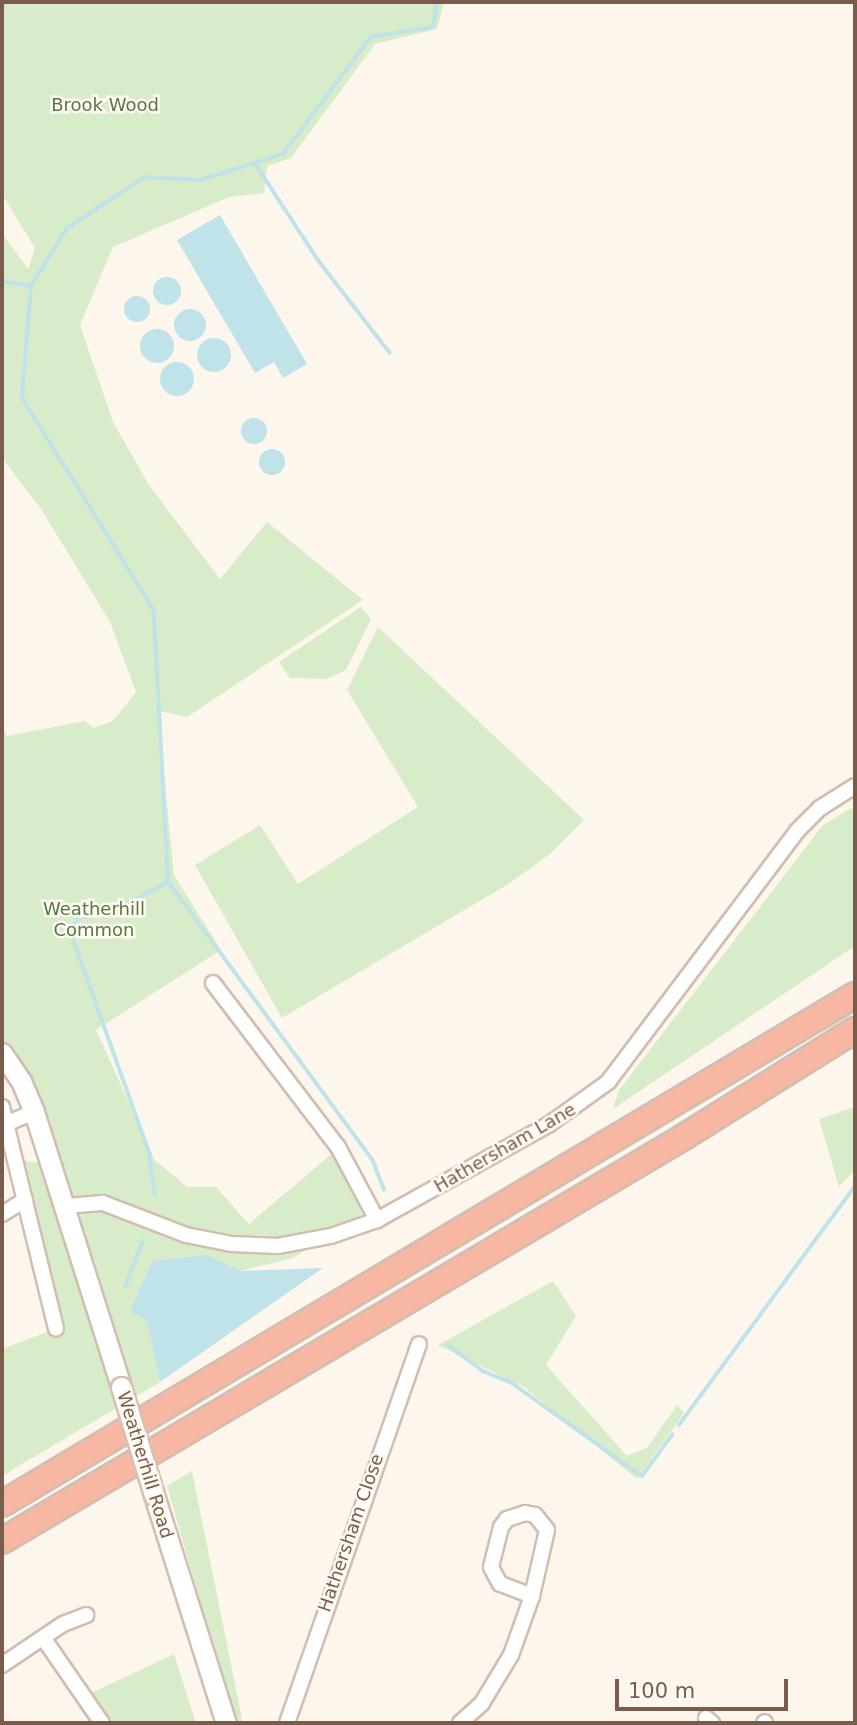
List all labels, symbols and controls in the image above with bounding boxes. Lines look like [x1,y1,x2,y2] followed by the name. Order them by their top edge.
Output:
[51,94,159,116] park label: Brook Wood
[43,899,145,942] park label: Weatherhill Common
[430,1099,580,1197] street label: Hathersham Lane
[112,1389,178,1541] street label: Weatherhill Road
[314,1451,388,1615] street label: Hathersham Close
[619,1666,792,1710] scale bar
[628,1679,695,1703] text: 100 m

